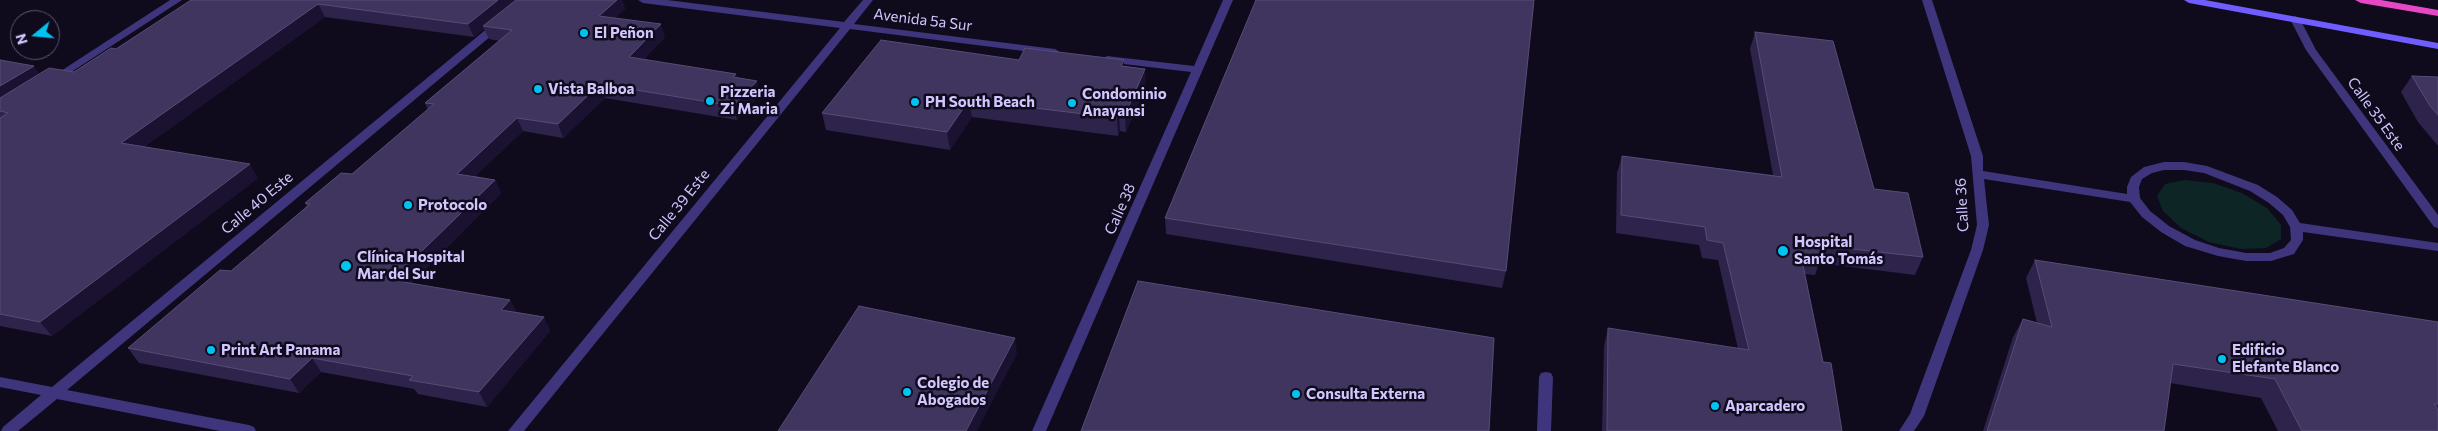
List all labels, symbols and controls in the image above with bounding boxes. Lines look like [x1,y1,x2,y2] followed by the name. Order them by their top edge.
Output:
[873,5,973,35] street label: Avenida 5a Sur
[10,10,60,60] north arrow
[594,24,654,42] place label: El Peñon
[578,27,590,39] marker: El Peñon
[11,32,31,47] text: N
[2343,74,2409,154] street label: Calle 35 Este
[548,80,635,98] place label: Vista Balboa
[532,83,544,95] marker: Vista Balboa
[720,83,778,118] place label: Pizzeria Zi Maria
[1082,85,1167,120] place label: Condominio Anayansi
[925,93,1035,111] place label: PH South Beach
[704,95,716,107] marker: Pizzeria Zi Maria
[909,96,921,108] marker: PH South Beach
[1066,97,1078,109] marker: Condominio Anayansi
[645,166,713,244] street label: Calle 39 Este
[218,168,296,238] street label: Calle 40 Este
[1952,177,1972,233] street label: Calle 36
[1101,181,1139,237] street label: Calle 38
[418,196,487,214] place label: Protocolo
[402,199,414,211] marker: Protocolo
[1794,233,1883,268] place label: Hospital Santo Tomás
[1776,244,1790,258] marker: Hospital Santo Tomás
[357,248,465,283] place label: Clínica Hospital Mar del Sur
[339,259,353,273] marker: Clínica Hospital Mar del Sur
[221,341,340,359] place label: Print Art Panama
[2232,341,2339,376] place label: Edificio Elefante Blanco
[205,344,217,356] marker: Print Art Panama
[2216,353,2228,365] marker: Edificio Elefante Blanco
[917,374,989,409] place label: Colegio de Abogados
[1306,385,1425,403] place label: Consulta Externa
[901,386,913,398] marker: Colegio de Abogados
[1290,388,1302,400] marker: Consulta Externa
[1725,397,1805,415] place label: Aparcadero
[1709,400,1721,412] marker: Aparcadero

